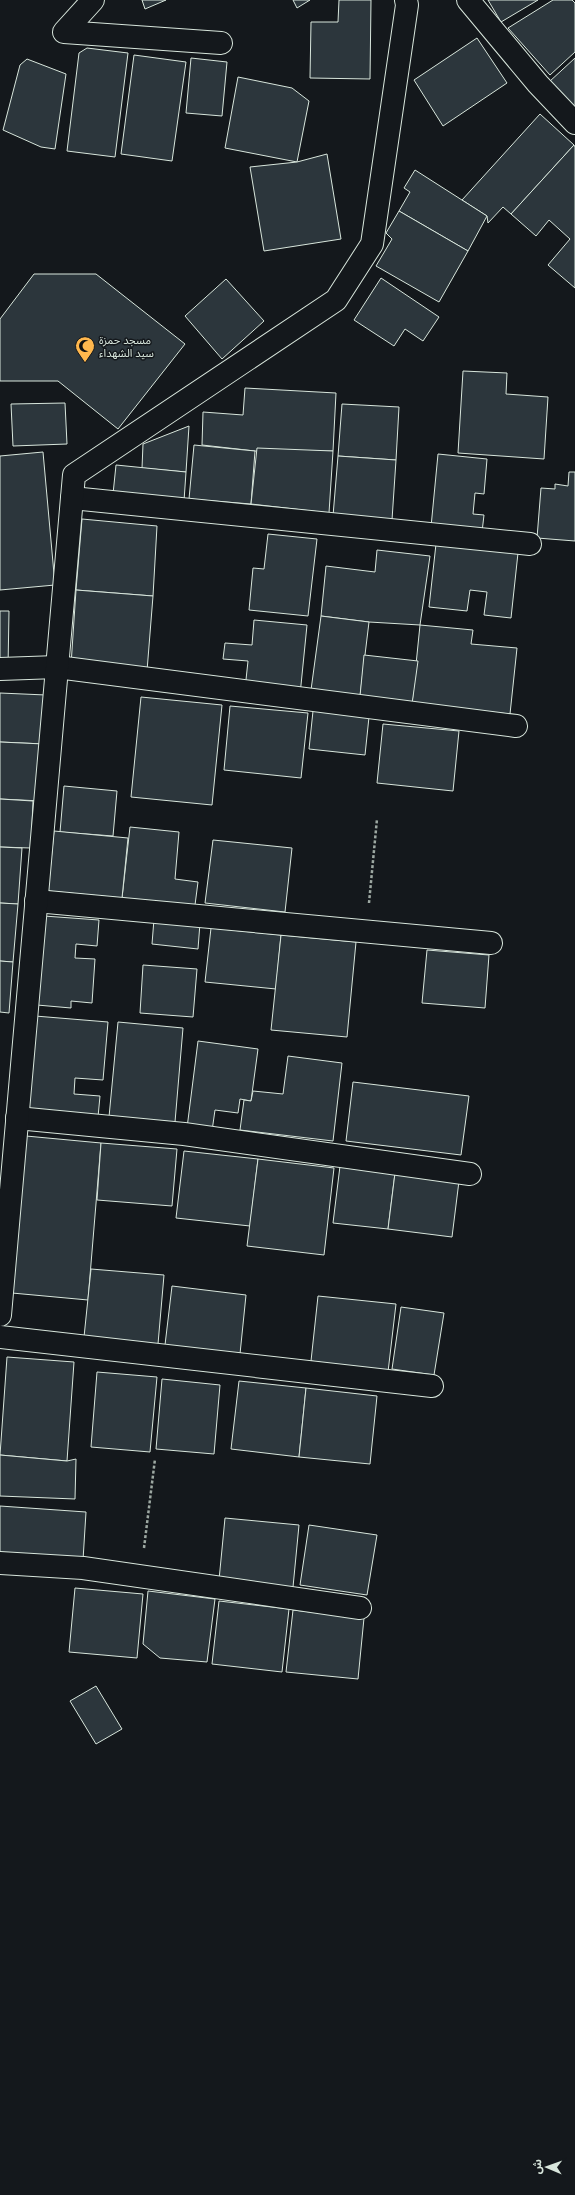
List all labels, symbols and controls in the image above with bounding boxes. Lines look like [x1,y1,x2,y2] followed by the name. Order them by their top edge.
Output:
[99,333,154,360] place label: مسجد حمزة سيد الشهداء
[74,335,96,363] mosque icon: مسجد حمزة سيد الشهداء
[527,2147,567,2187] north arrow
[530,2159,544,2174] text: ش

